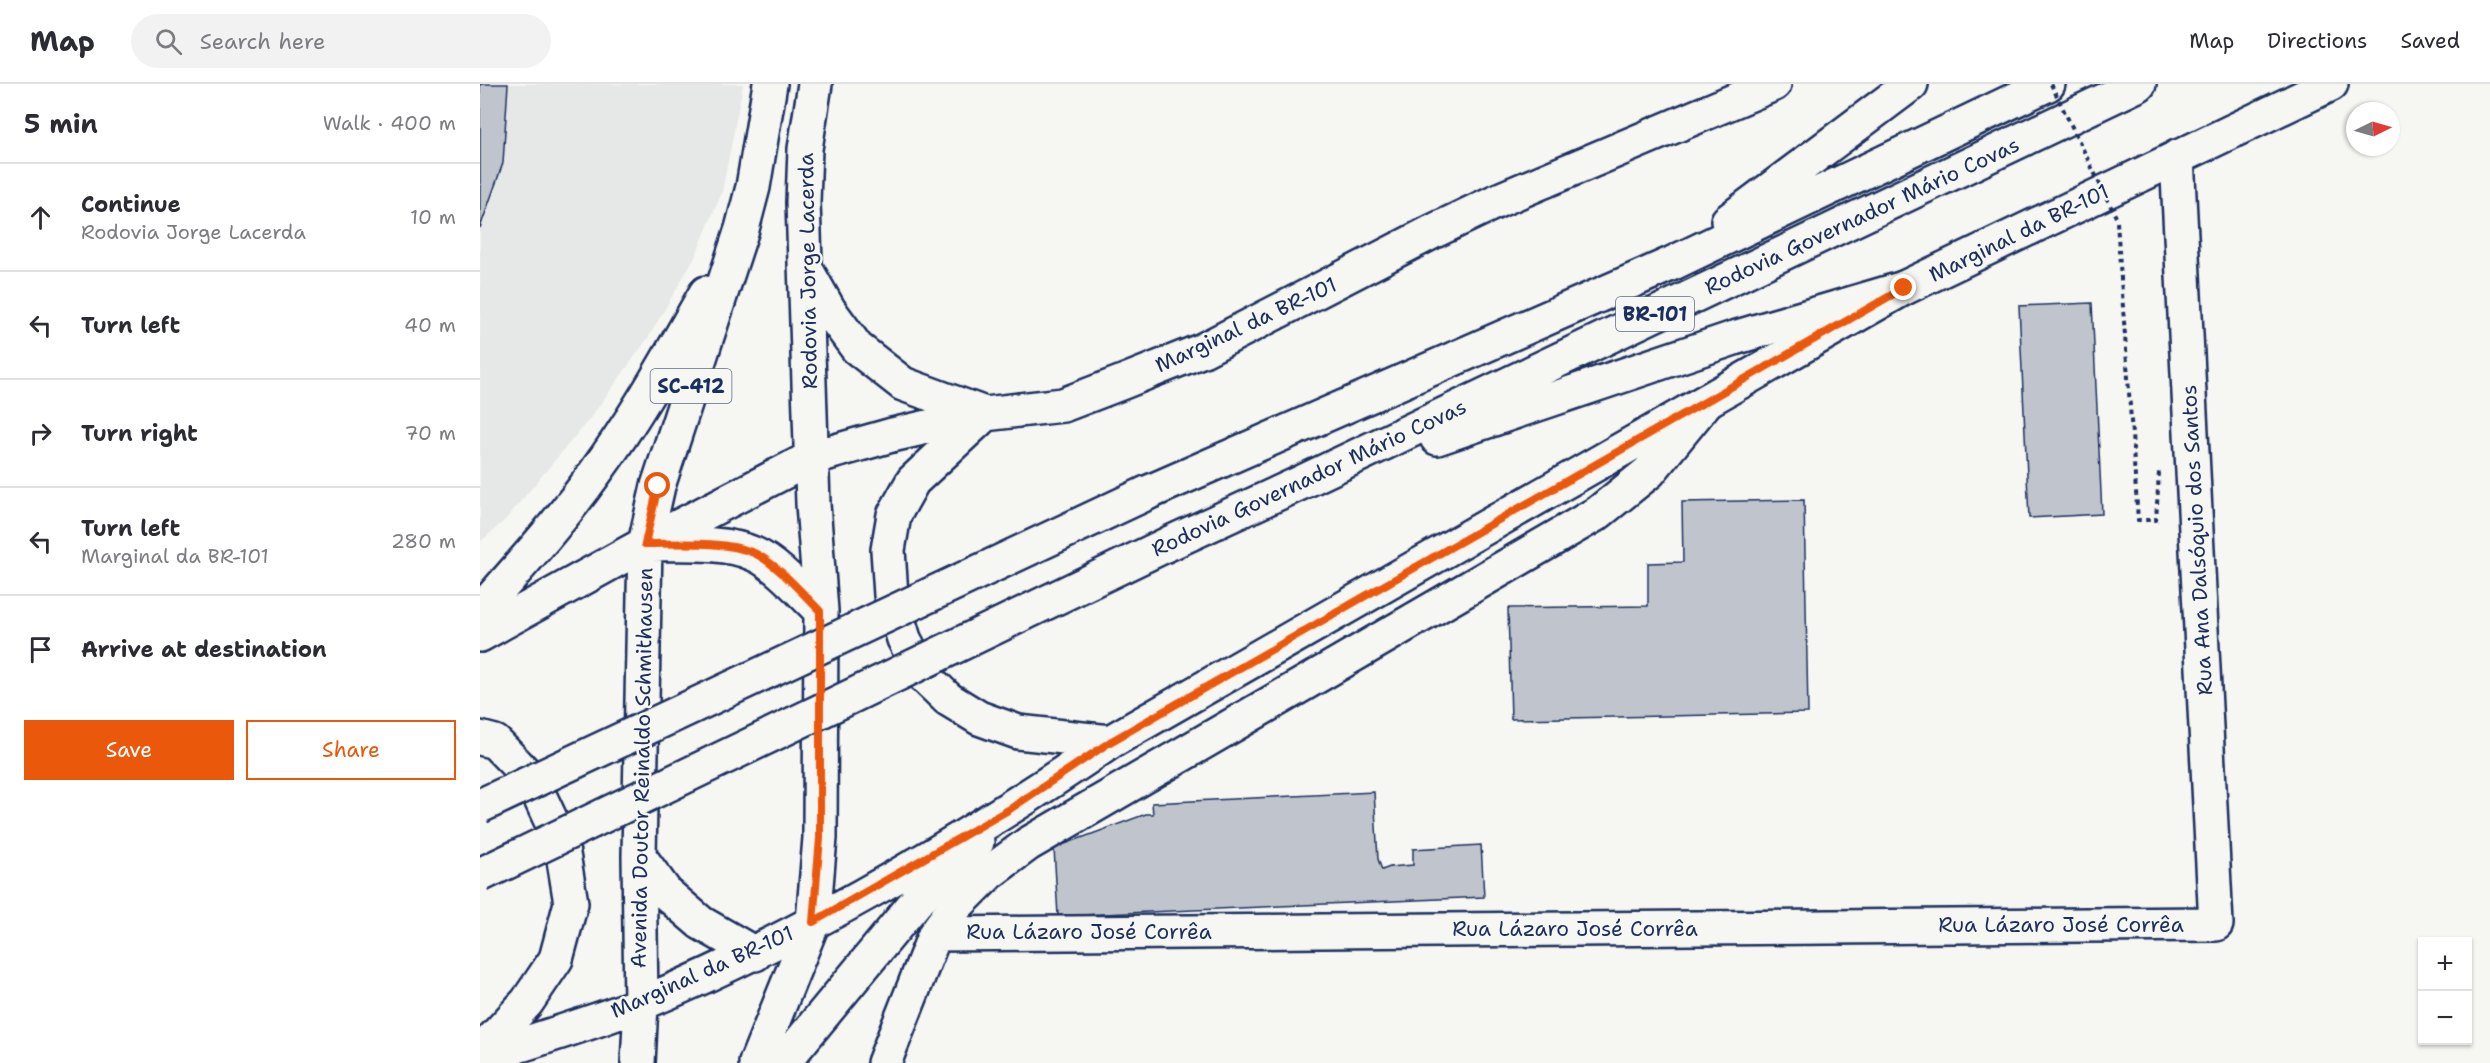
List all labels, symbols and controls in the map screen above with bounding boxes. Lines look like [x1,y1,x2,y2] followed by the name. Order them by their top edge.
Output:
[131,14,551,68] search box
[30,22,95,60] text: Map
[152,25,185,58] icon: search
[200,27,325,56] text: Search here
[2189,27,2234,55] text: Map
[2267,27,2367,55] text: Directions
[2400,27,2460,55] text: Saved
[2346,102,2400,156] north arrow
[24,106,98,141] text: 5 min
[323,110,456,136] text: Walk · 400 m
[1700,131,2024,301] street label: Rodovia Governador Mário Covas
[792,153,824,389] street label: Rodovia Jorge Lacerda
[1924,177,2114,289] street label: Marginal da BR-101
[81,190,181,219] text: Continue
[24,201,57,234] icon: ahead
[410,204,456,230] text: 10 m
[81,219,306,245] text: Rodovia Jorge Lacerda
[1151,271,1341,379] street label: Marginal da BR-101
[1890,274,1916,300] route end
[1616,297,1694,331] road number: BR-101
[24,309,57,342] icon: left
[81,311,180,340] text: Turn left
[404,312,456,338] text: 40 m
[650,369,732,403] road number: SC-412
[2175,384,2219,696] street label: Rua Ana Dalsóquio dos Santos
[1147,393,1471,563] street label: Rodovia Governador Mário Covas
[24,417,57,450] icon: right
[81,419,198,448] text: Turn right
[404,420,456,446] text: 70 m
[644,472,670,498] route start
[81,514,180,543] text: Turn left
[24,525,57,558] icon: left
[391,528,456,554] text: 280 m
[81,543,269,569] text: Marginal da BR-101
[625,567,659,969] street label: Avenida Doutor Reinaldo Schmithausen
[24,633,57,666] icon: arrive
[81,635,327,664] text: Arrive at destination
[24,720,234,780] button: Save
[246,720,456,780] button: Share
[1938,911,2184,939] street label: Rua Lázaro José Corrêa
[1452,915,1698,943] street label: Rua Lázaro José Corrêa
[966,918,1212,946] street label: Rua Lázaro José Corrêa
[606,919,798,1025] street label: Marginal da BR-101
[2418,937,2472,1045] map controls
[2418,937,2472,991] button: +
[2418,991,2472,1045] button: −

